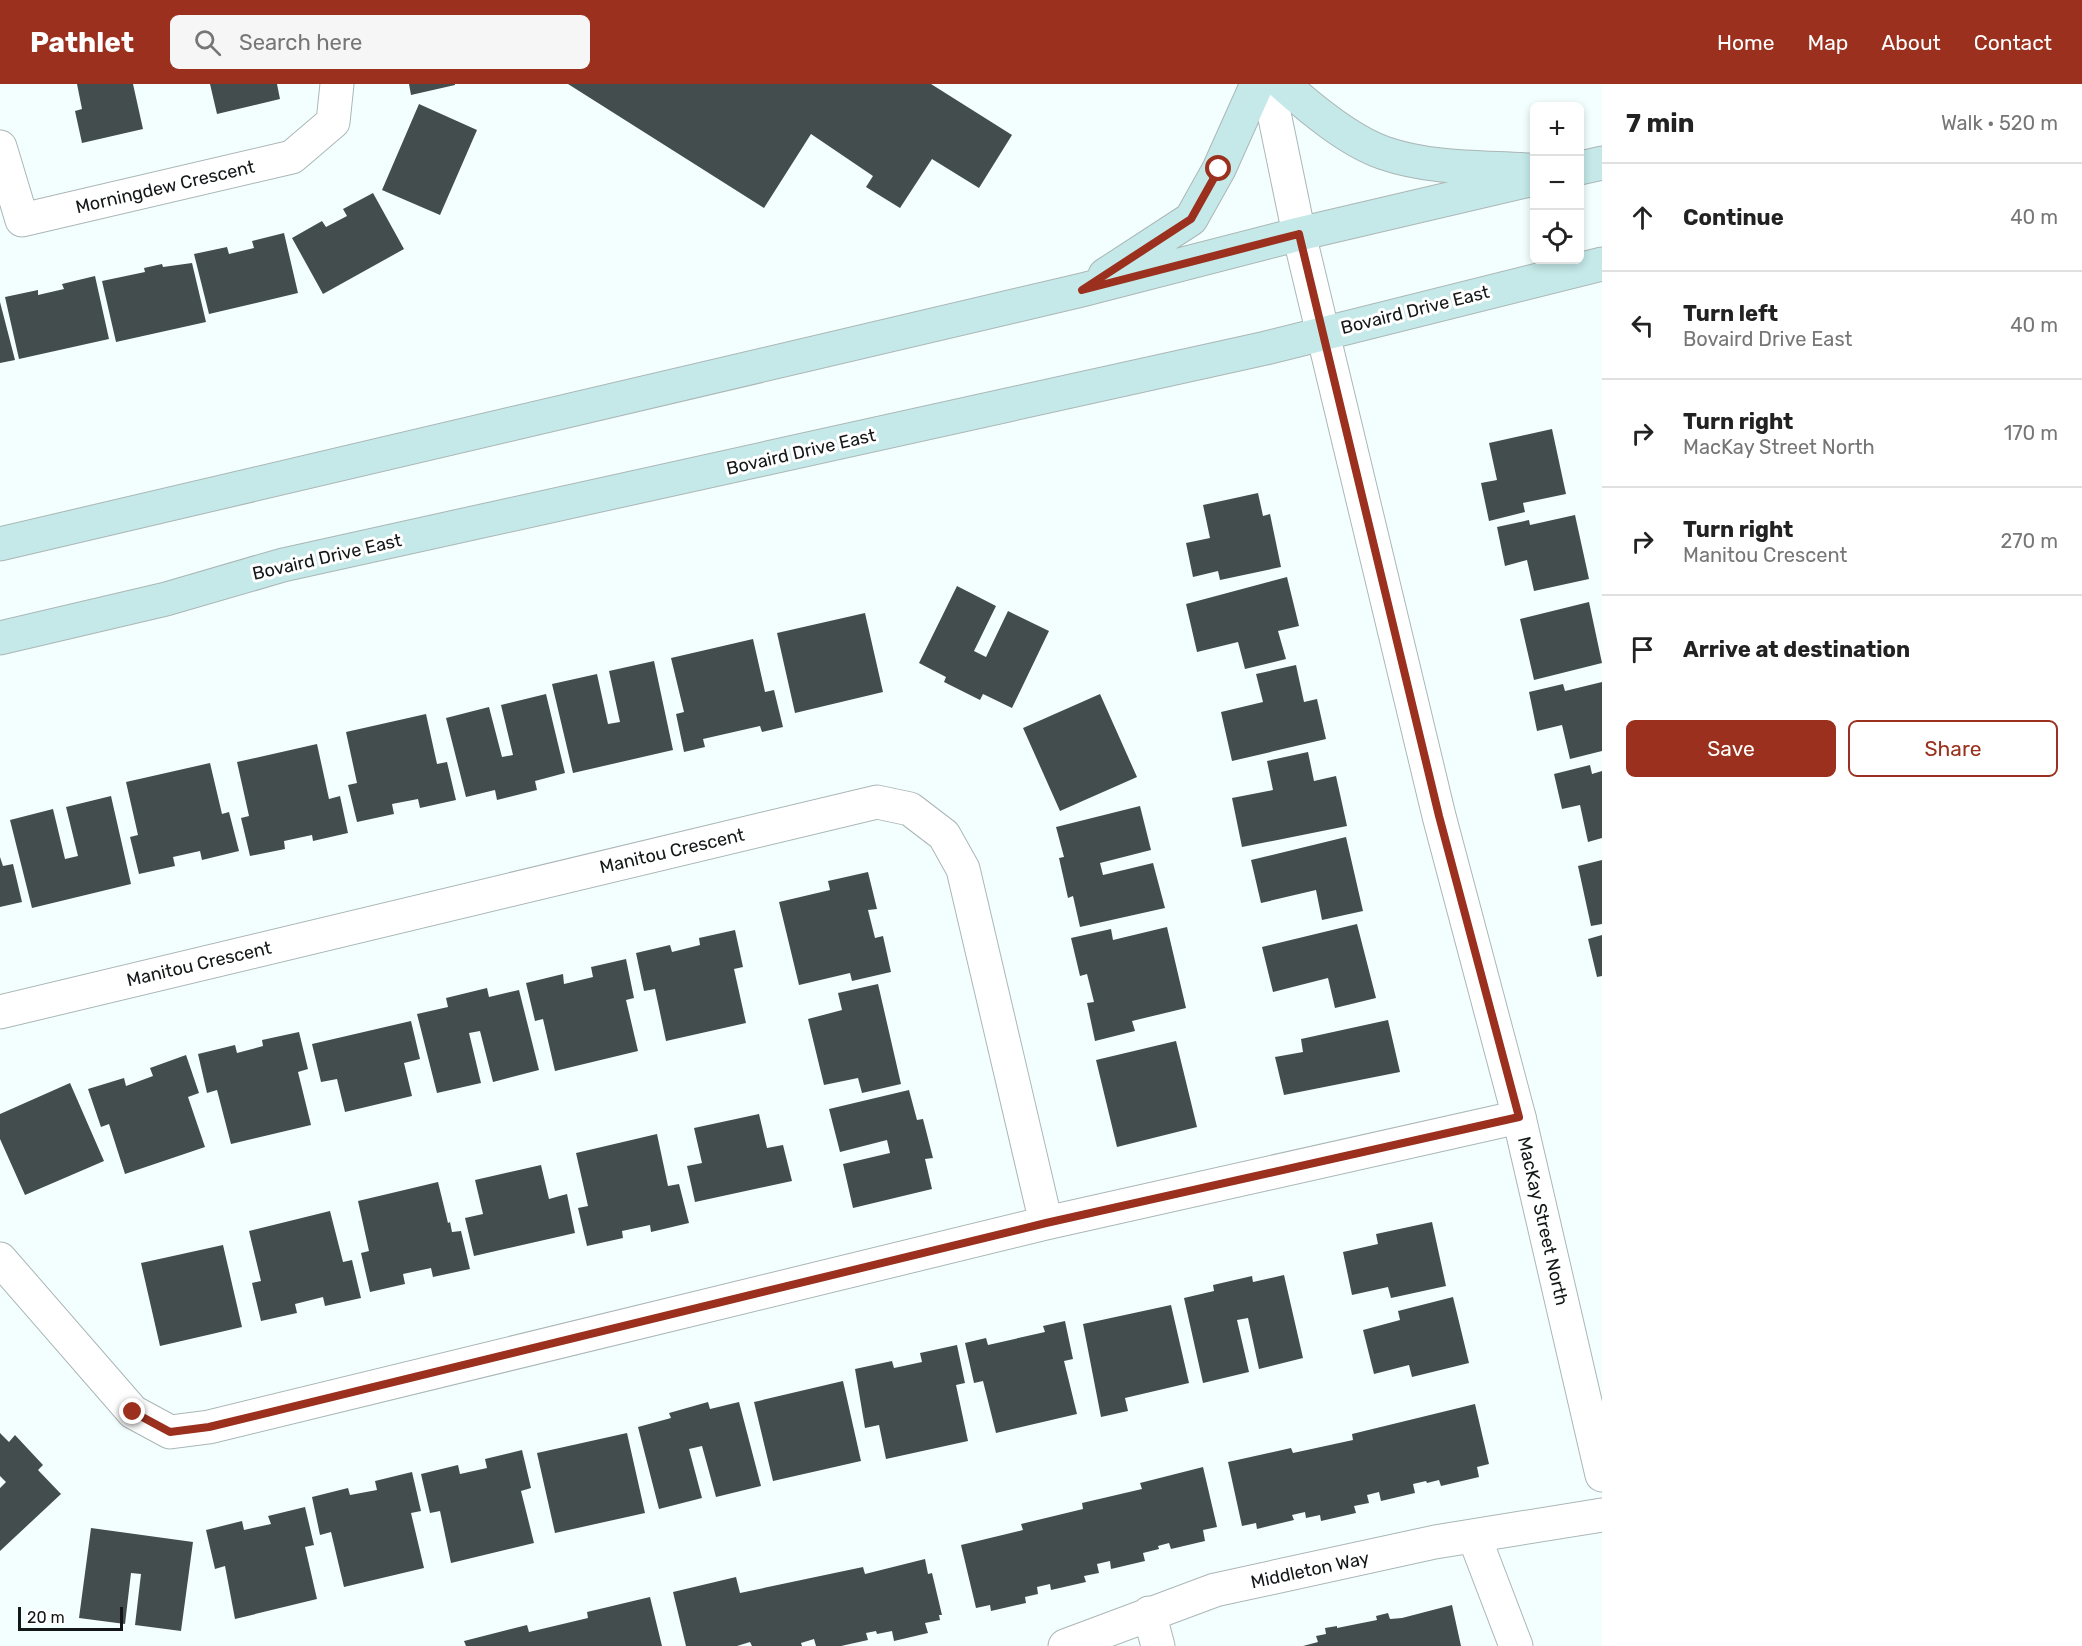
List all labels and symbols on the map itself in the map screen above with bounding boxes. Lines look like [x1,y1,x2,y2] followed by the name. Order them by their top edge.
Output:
[1205,155,1231,181] route start
[73,156,257,218] street label: Morningdew Crescent
[1338,281,1492,339] street label: Bovaird Drive East
[724,424,878,480] street label: Bovaird Drive East
[250,529,404,585] street label: Bovaird Drive East
[597,824,747,878] street label: Manitou Crescent
[124,937,274,991] street label: Manitou Crescent
[1513,1134,1573,1308] street label: MacKay Street North
[119,1398,145,1424] route end
[1249,1547,1371,1593] street label: Middleton Way
[18,1604,123,1632] scale bar

